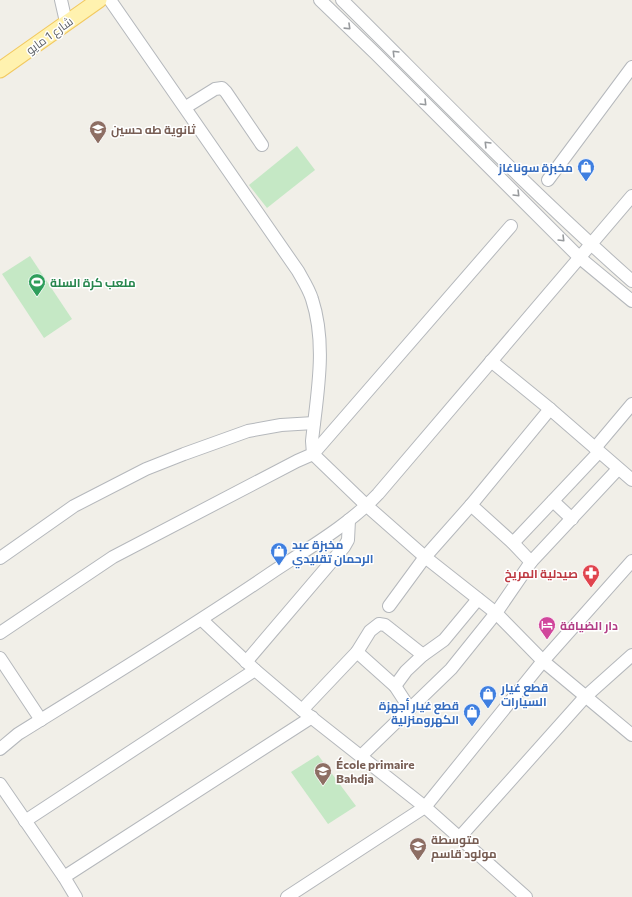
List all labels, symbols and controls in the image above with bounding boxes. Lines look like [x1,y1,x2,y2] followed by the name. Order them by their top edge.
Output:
[23,13,76,58] street label: شارع 1 مايو
[343,22,351,30] one-way arrow
[392,50,400,57] one-way arrow
[420,98,427,106] one-way arrow
[88,119,108,144] school or university icon: ثانوية طه حسين
[111,122,196,138] place label: ثانوية طه حسين
[484,141,492,149] one-way arrow
[576,157,596,182] shop icon: مخبزة سوناغاز
[497,160,573,176] place label: مخبزة سوناغاز
[512,189,520,197] one-way arrow
[557,234,564,242] one-way arrow
[27,272,47,297] sports icon: ملعب كرة السلة
[50,275,136,291] place label: ملعب كرة السلة
[292,537,374,569] place label: مخبزة عبد الرحمان تقليدي
[269,541,289,566] shop icon: مخبزة عبد الرحمان تقليدي
[581,563,601,588] pharmacy icon: صيدلية المريخ
[504,566,578,583] place label: صيدلية المريخ
[537,615,557,640] hotel icon: دار الضيافة
[560,618,618,634] place label: دار الضيافة
[500,680,548,710] place label: قطع غيار السيارات
[478,684,498,709] shop icon: قطع غيار السيارات
[379,698,459,728] place label: قطع غيار أجهزة الكهرومنزلية
[462,702,482,727] shop icon: قطع غيار أجهزة الكهرومنزلية
[336,757,415,785] place label: École primaire Bahdja
[313,761,333,786] school or university icon: École primaire Bahdja
[431,832,497,862] place label: متوسطة مولود قاسم
[408,836,428,861] school or university icon: متوسطة مولود قاسم

